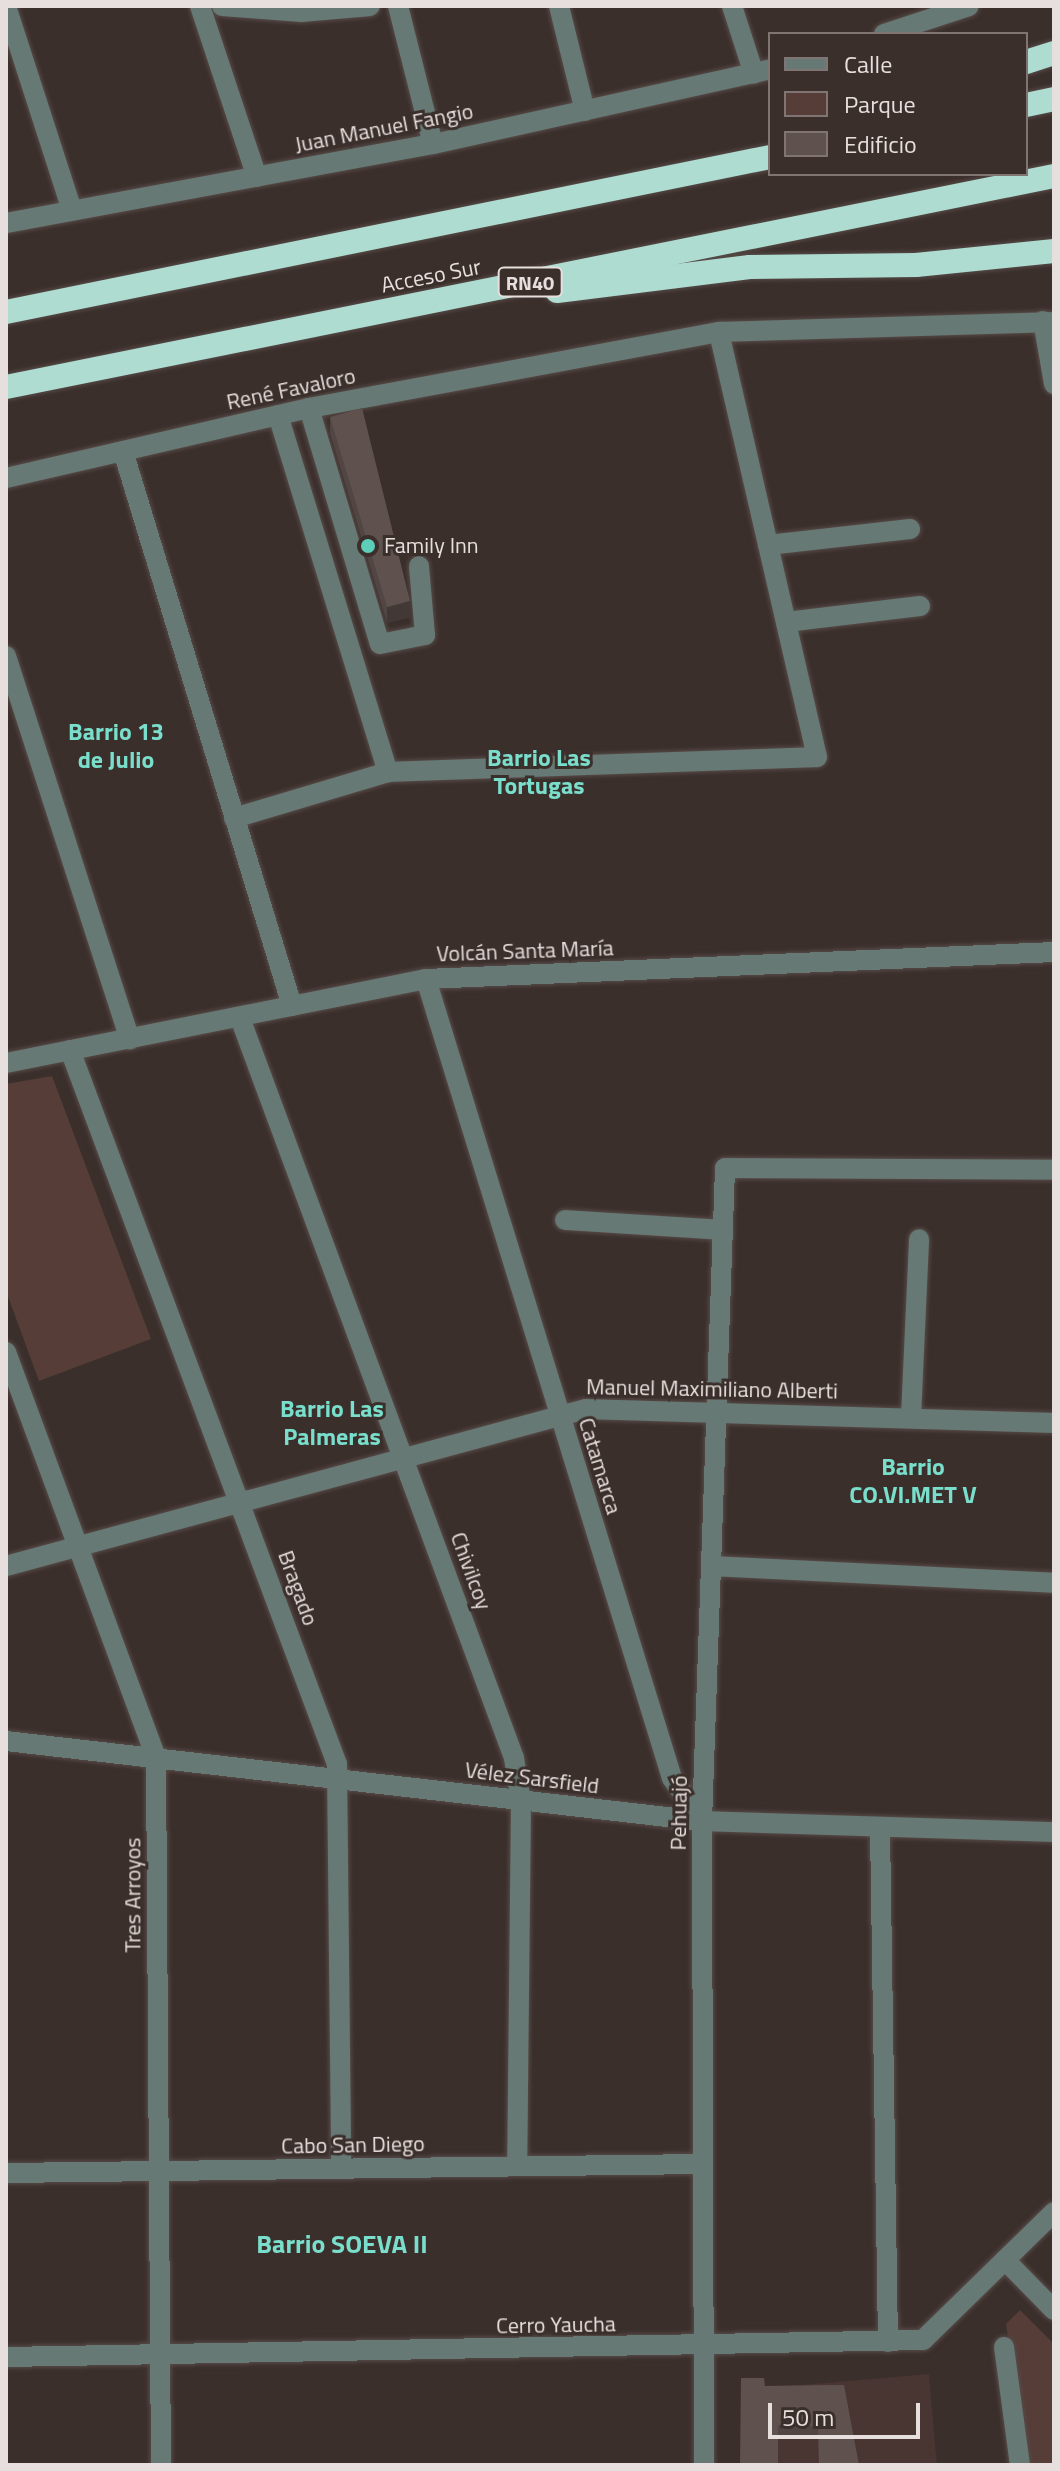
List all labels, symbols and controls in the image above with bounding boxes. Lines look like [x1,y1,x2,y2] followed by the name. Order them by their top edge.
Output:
[768,32,1028,176] legend
[844,46,892,82] text: Calle
[844,86,916,122] text: Parque
[293,98,475,158] street label: Juan Manuel Fangio
[844,126,917,162] text: Edificio
[379,253,483,299] street label: Acceso Sur
[496,266,564,298] road number: RN40
[224,362,358,416] street label: René Favaloro
[384,533,479,559] place label: Family Inn
[359,537,377,555] marker: Family Inn
[68,718,164,774] district label: Barrio 13 de Julio
[487,744,591,800] district label: Barrio Las Tortugas
[436,935,614,967] street label: Volcán Santa María
[586,1374,838,1404] street label: Manuel Maximiliano Alberti
[280,1395,384,1451] district label: Barrio Las Palmeras
[573,1415,627,1517] street label: Catamarca
[849,1453,977,1509] district label: Barrio CO.VI.MET V
[445,1529,497,1613] street label: Chivilcoy
[272,1547,324,1629] street label: Bragado
[463,1757,601,1799] street label: Vélez Sarsfield
[665,1775,693,1851] street label: Pehuajó
[120,1837,146,1953] street label: Tres Arroyos
[281,2131,425,2159] street label: Cabo San Diego
[256,2228,428,2260] district label: Barrio SOEVA II
[496,2311,616,2339] street label: Cerro Yaucha
[772,2387,924,2437] scale bar
[782,2399,834,2435] text: 50 m

